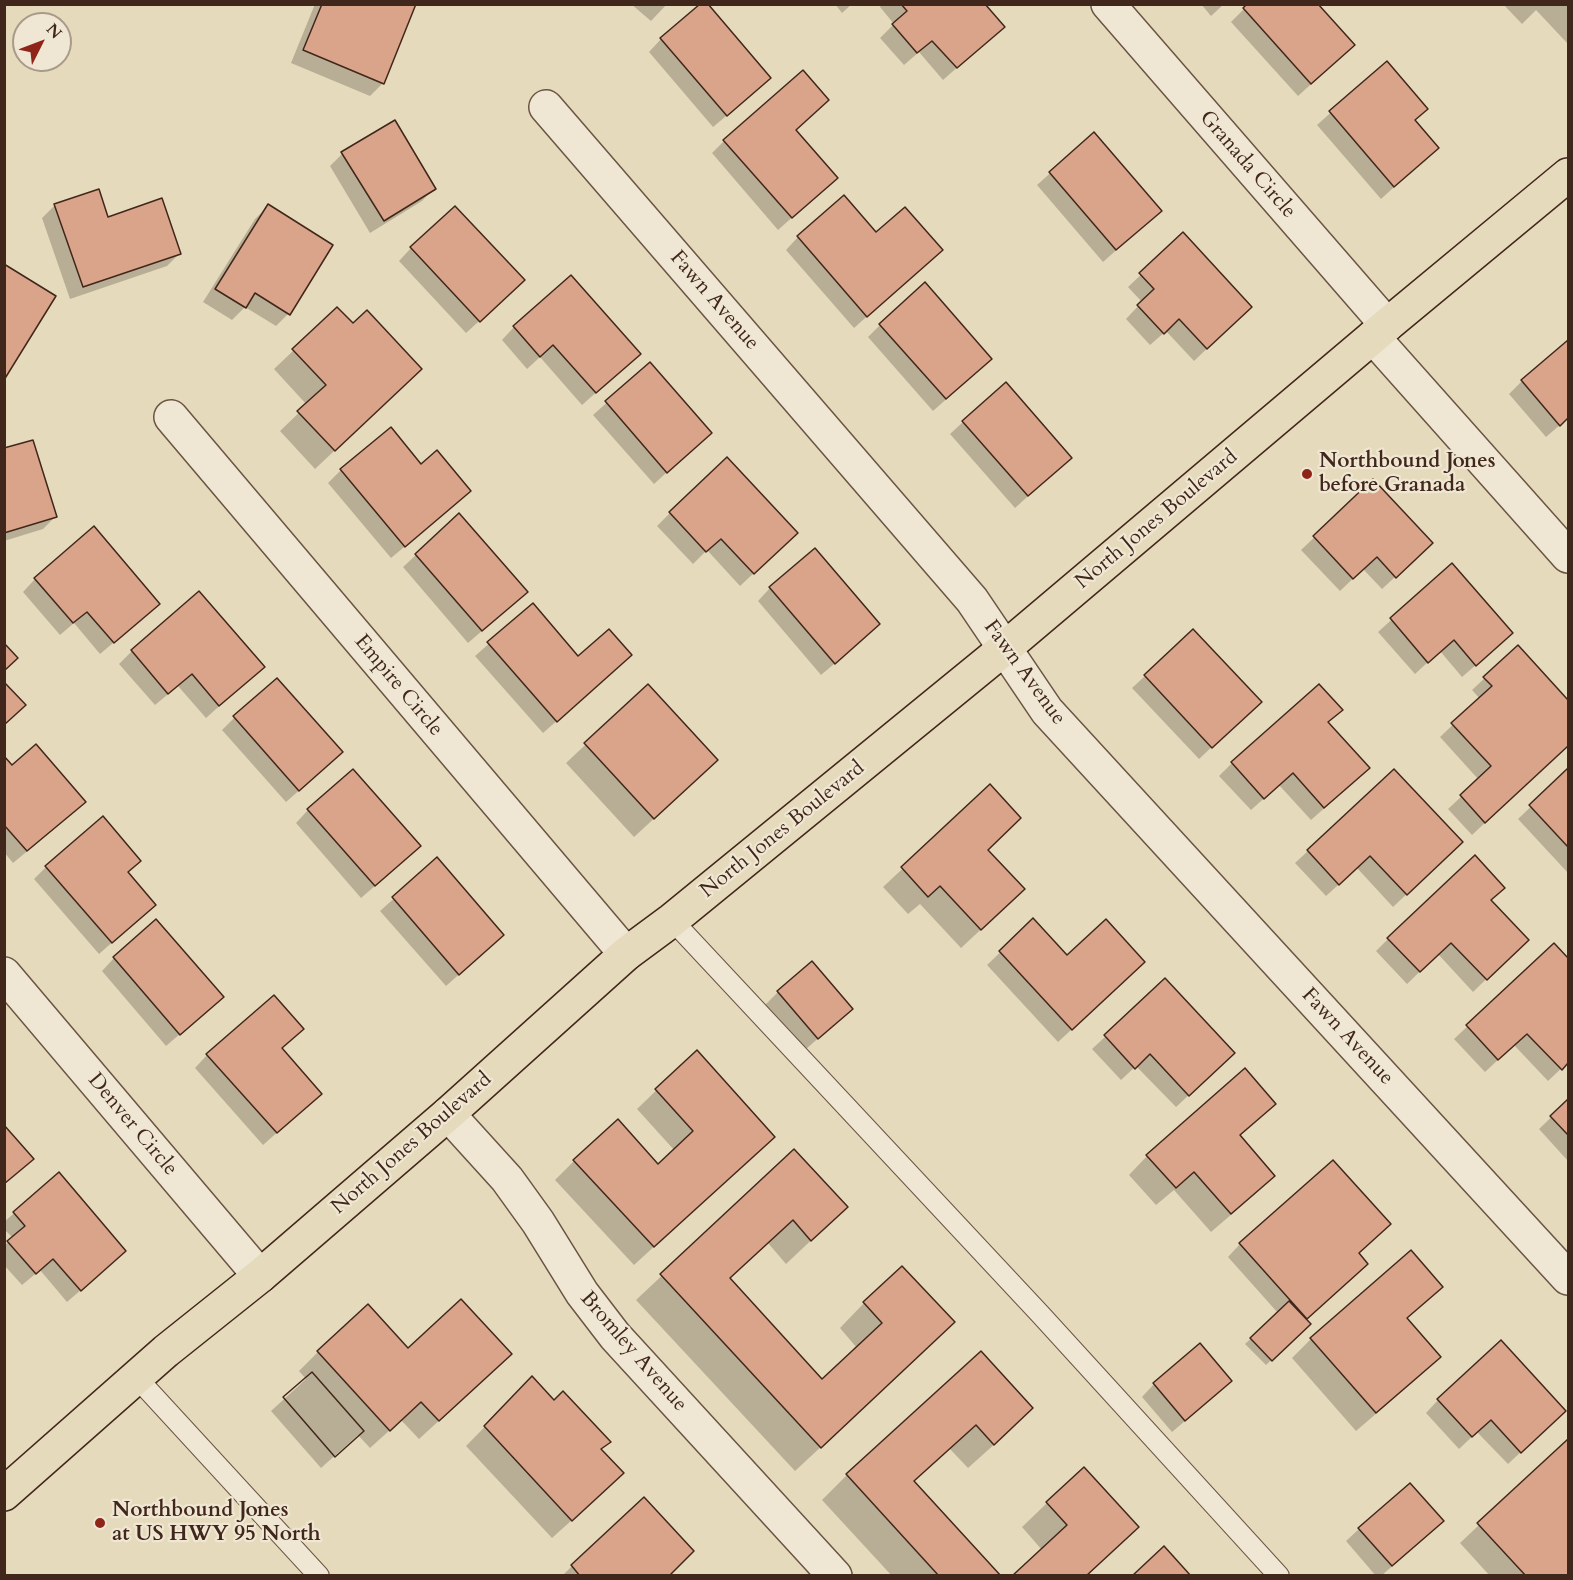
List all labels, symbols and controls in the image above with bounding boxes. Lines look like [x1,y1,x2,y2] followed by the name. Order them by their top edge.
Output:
[12,12,72,72] north arrow
[41,19,67,44] text: N
[1193,106,1301,224] street label: Granada Circle
[664,246,764,356] street label: Fawn Avenue
[1071,445,1243,595] street label: North Jones Boulevard
[1319,449,1495,499] place label: Northbound Jones before Granada
[1300,467,1314,481] marker: Northbound Jones before Granada
[977,616,1071,730] street label: Fawn Avenue
[348,630,448,742] street label: Empire Circle
[696,756,870,904] street label: North Jones Boulevard
[1296,983,1398,1091] street label: Fawn Avenue
[327,1068,497,1220] street label: North Jones Boulevard
[82,1069,182,1181] street label: Denver Circle
[574,1287,692,1417] street label: Bromley Avenue
[112,1498,321,1548] place label: Northbound Jones at US HWY 95 North
[93,1516,107,1530] marker: Northbound Jones at US HWY 95 North

